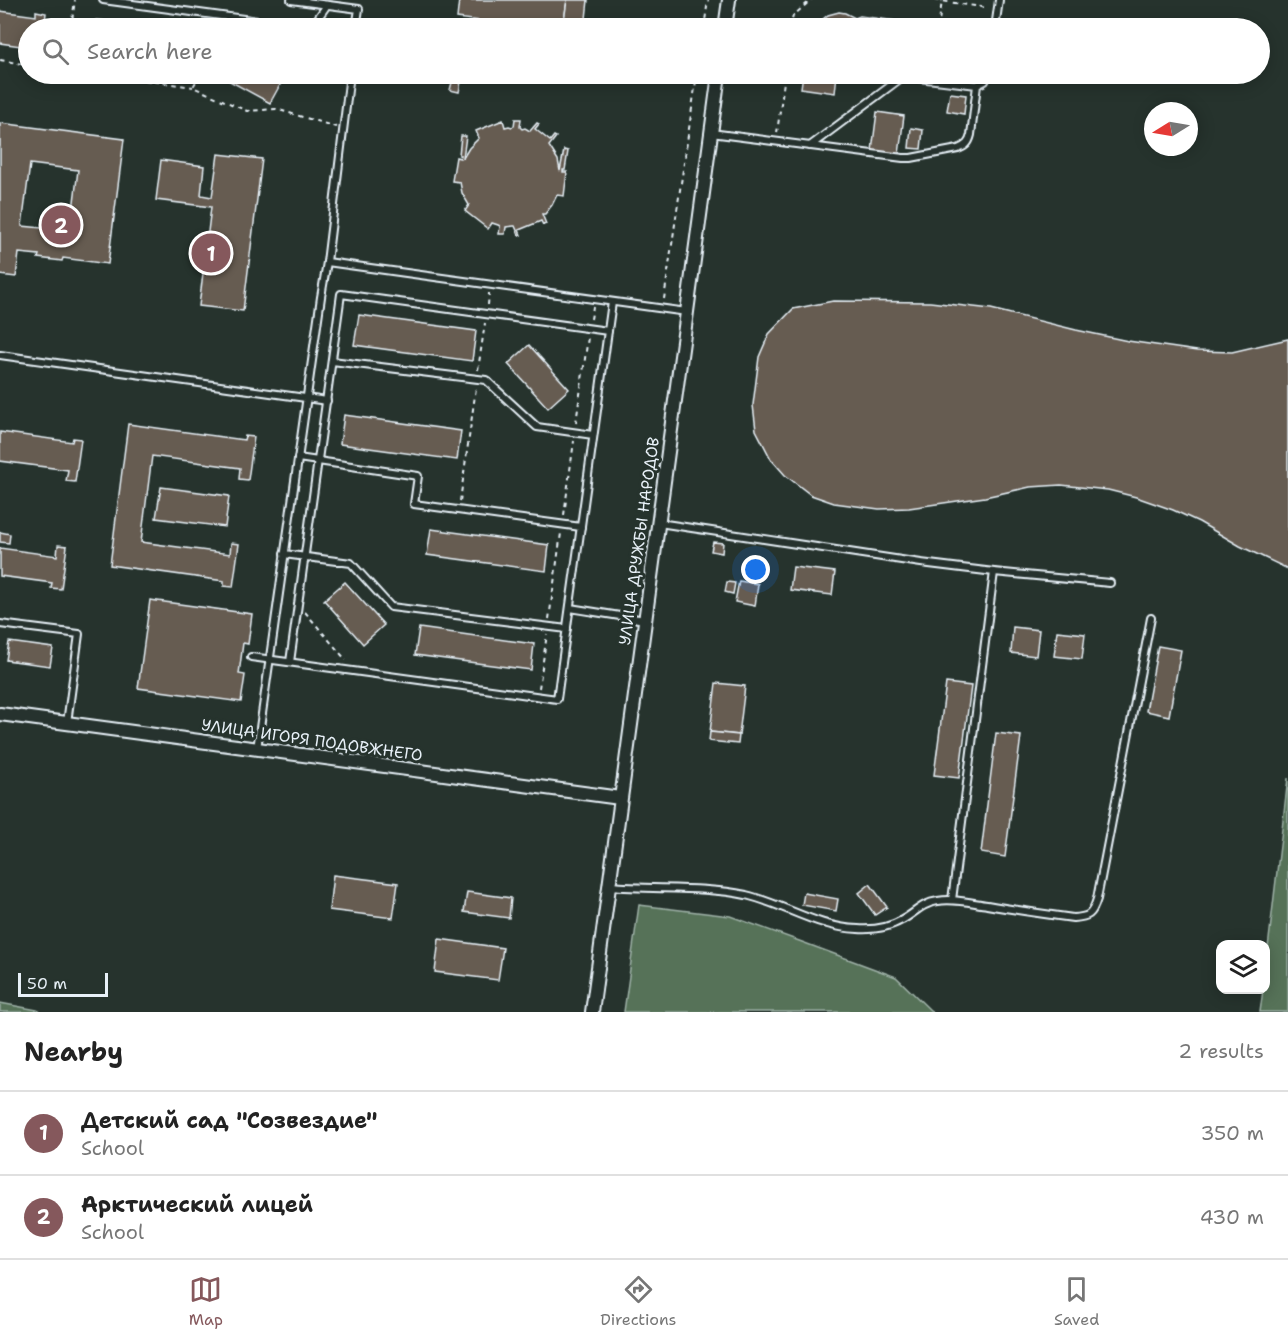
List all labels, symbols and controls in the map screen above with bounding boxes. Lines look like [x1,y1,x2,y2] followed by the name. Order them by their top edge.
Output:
[18,18,1270,84] search box
[39,35,72,68] icon: search
[87,37,213,66] text: Search here
[1144,102,1198,156] north arrow
[42,202,80,248] pin: 2
[192,230,230,276] pin: 1
[614,436,664,646] street label: УЛИЦА ДРУЖБЫ НАРОДОВ
[741,555,770,584] your location
[200,714,424,766] street label: УЛИЦА ИГОРЯ ПОДОВЖНЕГО
[1216,940,1270,994] map controls
[1216,940,1270,994] button: layers
[18,970,108,998] scale bar
[27,973,67,994] text: 50 m
[24,1034,123,1069] text: Nearby
[1178,1038,1264,1064] text: 2 results
[81,1106,377,1135] text: Детский сад "Созвездие"
[39,1120,48,1146] text: 1
[1200,1120,1264,1146] text: 350 m
[81,1135,144,1161] text: School
[81,1190,313,1219] text: Арктический лицей
[37,1204,51,1230] text: 2
[1200,1204,1264,1230] text: 430 m
[81,1219,144,1245] text: School
[189,1273,223,1330] tab: Map
[600,1273,677,1330] tab: Directions
[1054,1273,1099,1330] tab: Saved

